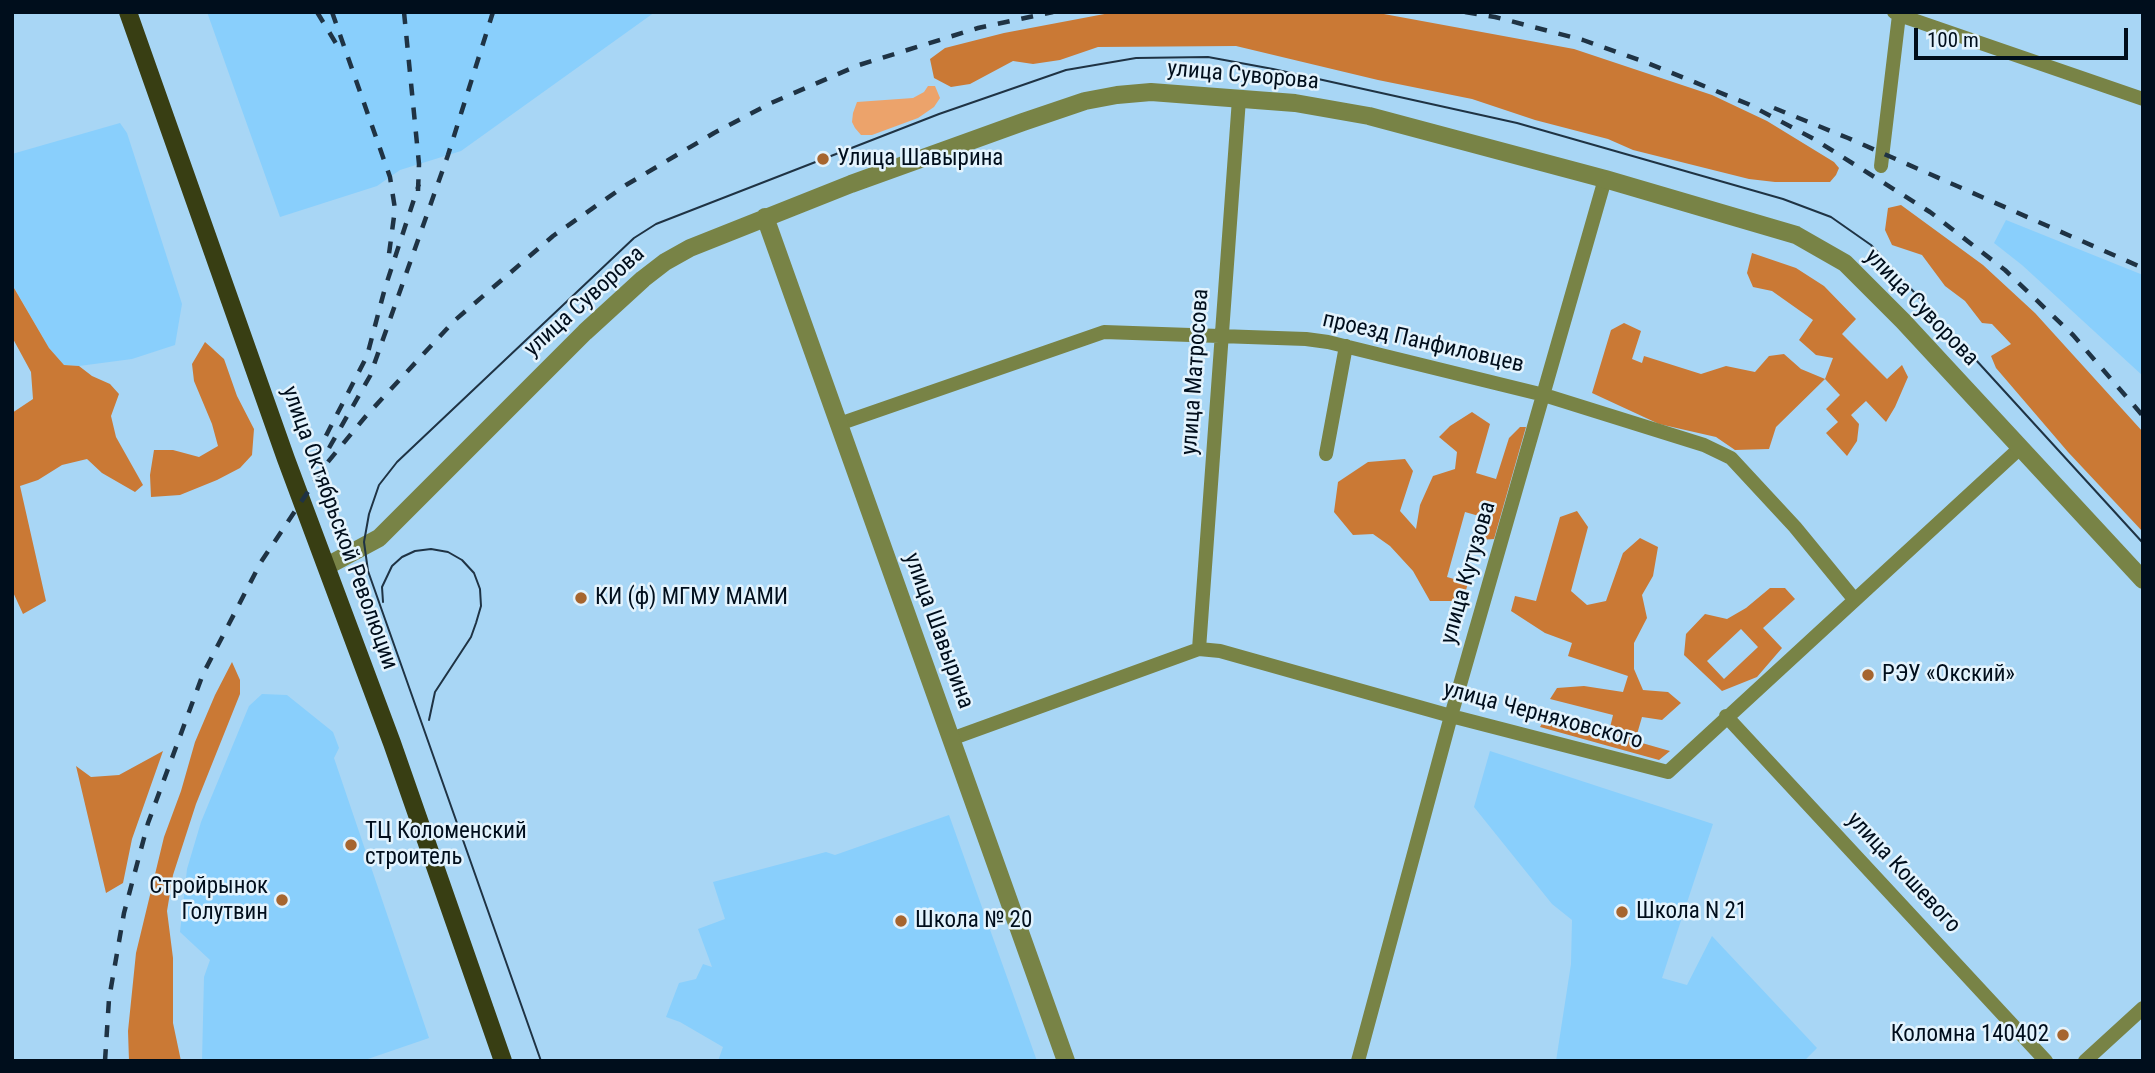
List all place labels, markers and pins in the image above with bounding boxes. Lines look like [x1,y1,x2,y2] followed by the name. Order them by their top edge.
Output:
[837,145,1003,173] place label: Улица Шавырина
[815,151,831,167] marker: Улица Шавырина
[595,584,788,612] place label: КИ (ф) МГМУ МАМИ
[573,590,589,606] marker: КИ (ф) МГМУ МАМИ
[1882,661,2015,689] place label: РЭУ «Окский»
[1860,667,1876,683] marker: РЭУ «Окский»
[365,818,527,872] place label: ТЦ Коломенский строитель
[343,837,359,853] marker: ТЦ Коломенский строитель
[149,873,268,927] place label: Стройрынок Голутвин
[274,892,290,908] marker: Стройрынок Голутвин
[1636,898,1747,926] place label: Школа N 21
[1614,904,1630,920] marker: Школа N 21
[915,907,1032,935] place label: Школа № 20
[893,913,909,929] marker: Школа № 20
[1891,1021,2049,1049] place label: Коломна 140402
[2055,1027,2071,1043] marker: Коломна 140402

